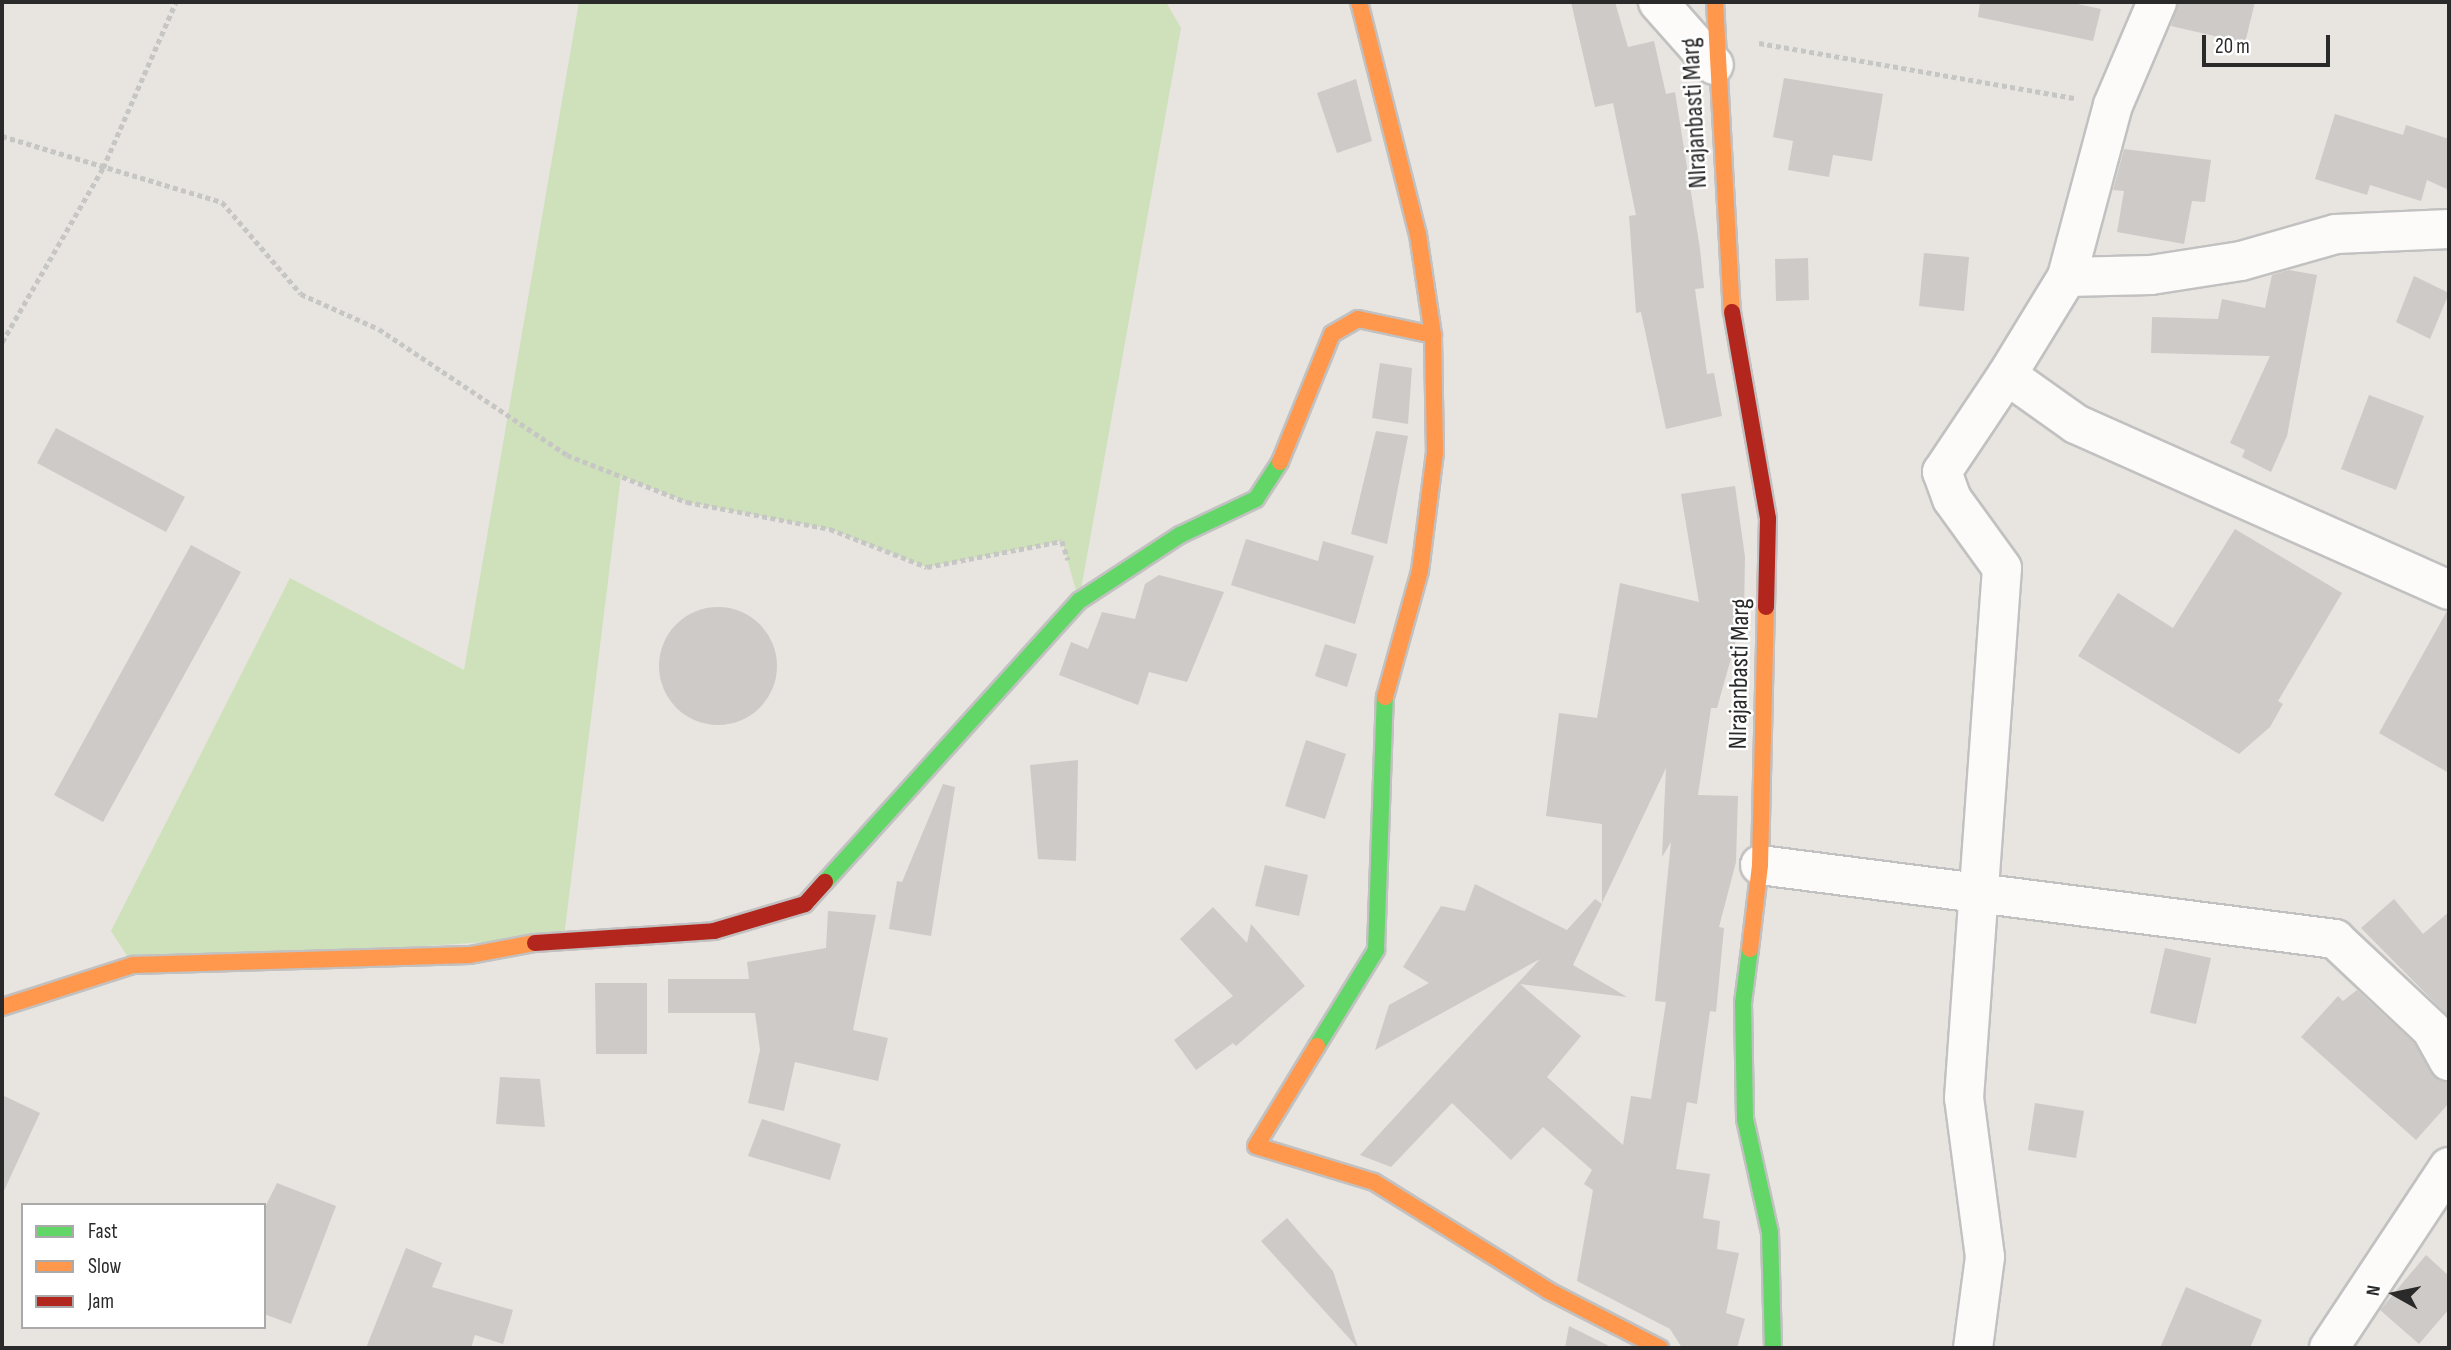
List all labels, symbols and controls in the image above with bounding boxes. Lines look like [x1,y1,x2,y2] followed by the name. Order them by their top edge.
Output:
[2206,21,2334,65] scale bar
[2215,34,2250,59] text: 20 m
[1675,37,1715,189] street label: NIrajanbasti Marg
[1723,598,1757,750] street label: NIrajanbasti Marg
[21,1203,266,1329] legend
[88,1219,118,1244] text: Fast
[88,1254,121,1279] text: Slow
[2360,1259,2430,1329] north arrow
[2362,1284,2386,1297] text: N
[88,1289,114,1314] text: Jam

